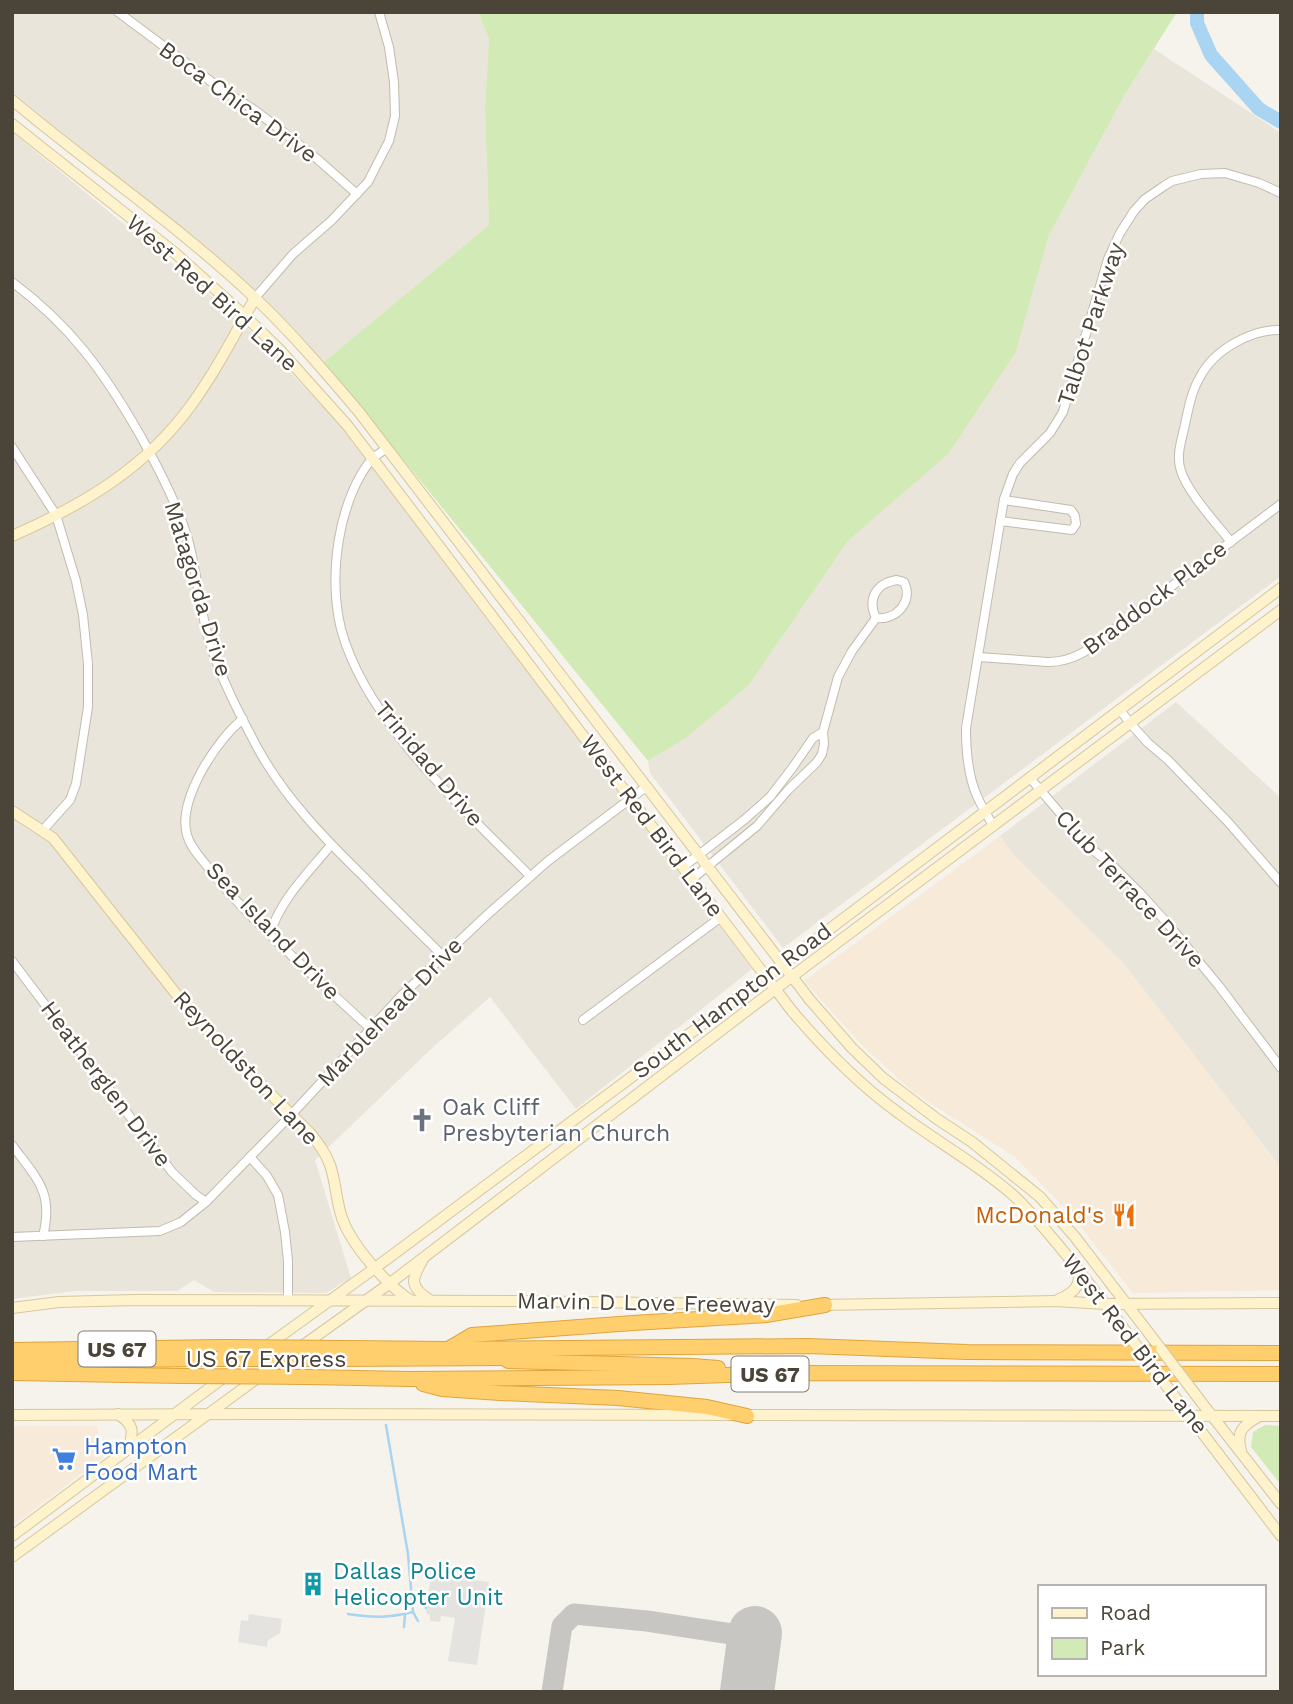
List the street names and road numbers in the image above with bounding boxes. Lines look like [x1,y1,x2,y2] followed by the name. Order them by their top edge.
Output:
[154,36,322,168] street label: Boca Chica Drive
[121,209,303,377] street label: West Red Bird Lane
[1052,239,1130,409] street label: Talbot Parkway
[159,498,237,680] street label: Matagorda Drive
[1078,535,1232,661] street label: Braddock Place
[369,696,489,832] street label: Trinidad Drive
[575,729,729,923] street label: West Red Bird Lane
[1050,804,1210,974] street label: Club Terrace Drive
[200,857,346,1005] street label: Sea Island Drive
[627,917,837,1085] street label: South Hampton Road
[312,932,468,1092] street label: Marblehead Drive
[168,985,324,1151] street label: Reynoldston Lane
[35,996,177,1172] street label: Heatherglen Drive
[1056,1248,1214,1440] street label: West Red Bird Lane
[517,1287,776,1319] street label: Marvin D Love Freeway
[78,1332,156,1366] road number: US 67
[186,1346,346,1373] street label: US 67 Express
[732,1356,808,1392] road number: US 67

